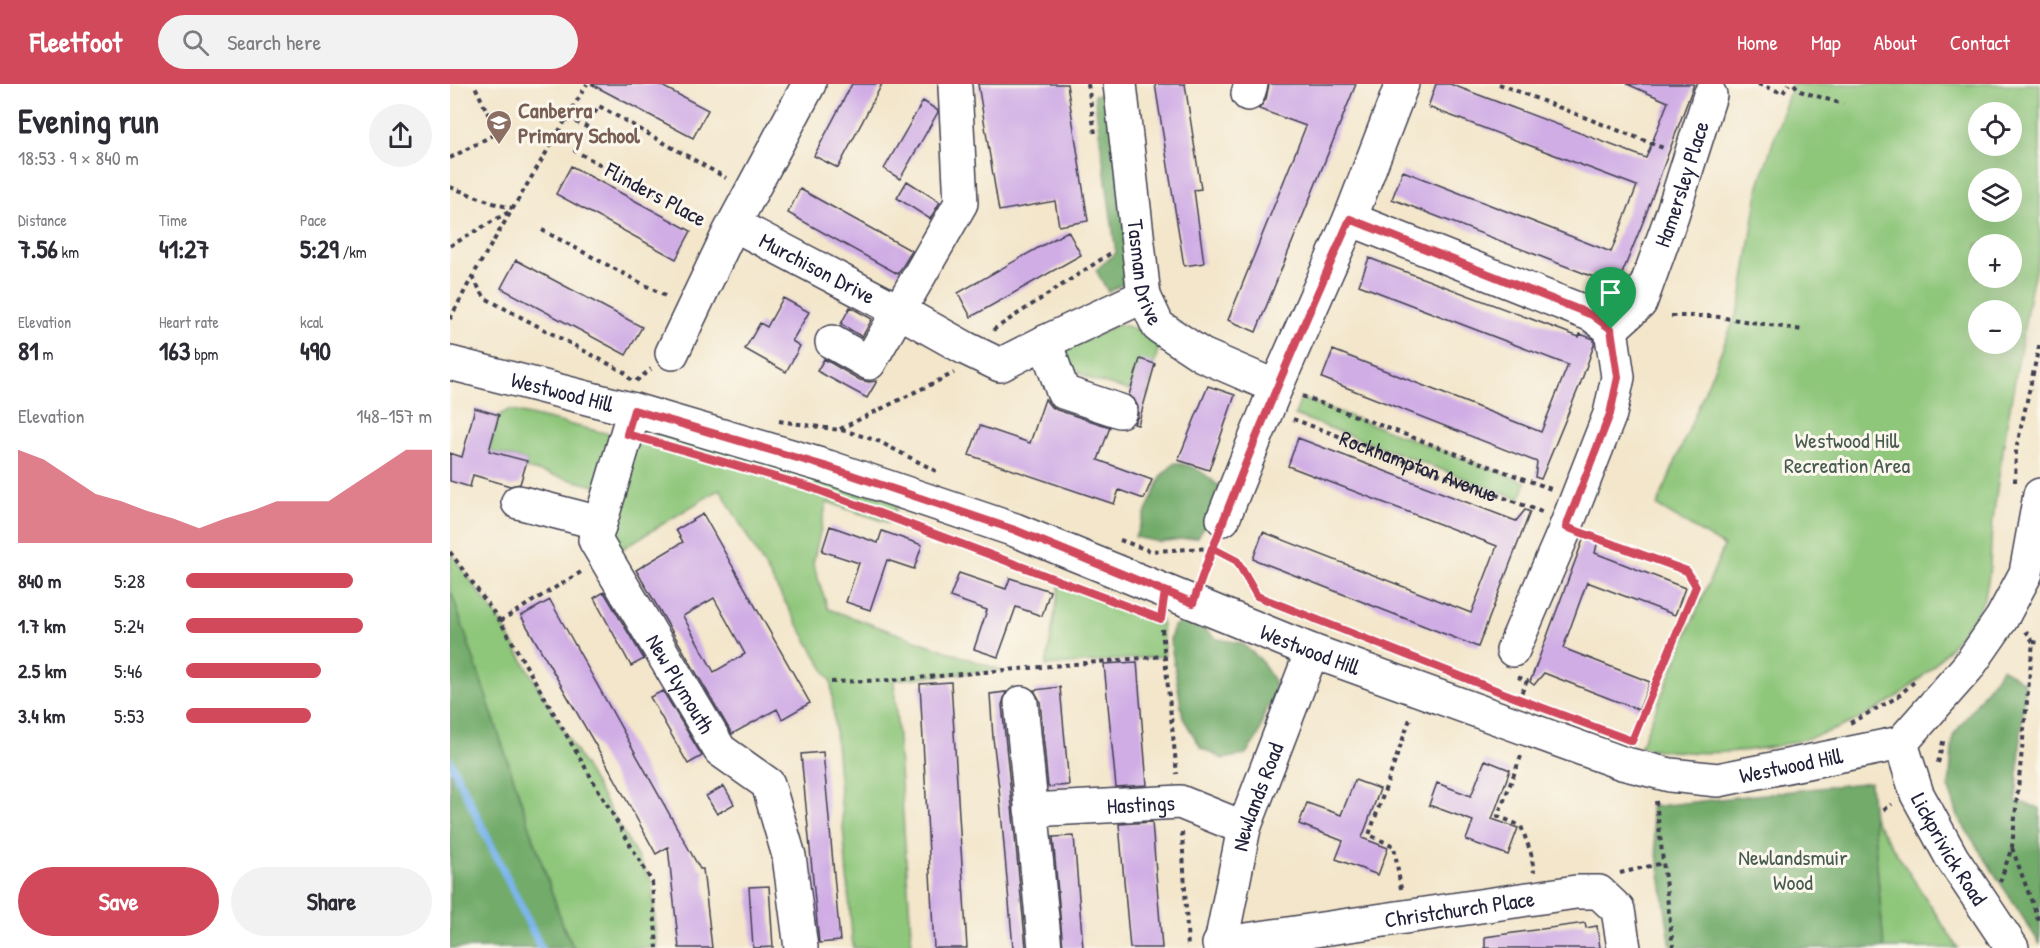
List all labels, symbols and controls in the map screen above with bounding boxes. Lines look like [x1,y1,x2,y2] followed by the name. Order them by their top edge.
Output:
[158,15,578,69] search box
[30,23,122,61] text: Fleetfoot
[179,26,212,59] icon: search
[227,27,321,57] text: Search here
[1737,28,1778,57] text: Home
[1811,28,1841,57] text: Map
[1874,28,1917,57] text: About
[1950,28,2010,57] text: Contact
[518,95,641,151] place label: Canberra Primary School
[18,99,159,143] text: Evening run
[1968,102,2022,354] map controls
[1968,102,2022,156] button: locate
[369,104,432,167] button: share
[484,108,514,146] school or university icon: Canberra Primary School
[1647,117,1716,251] street label: Hamersley Place
[18,144,139,171] text: 18:53 · 9 × 840 m
[599,154,712,233] street label: Flinders Place
[1968,168,2022,222] button: layers
[18,209,67,231] text: Distance
[159,209,187,231] text: Time
[300,209,327,231] text: Pace
[1120,218,1171,330] street label: Tasman Drive
[754,225,881,311] street label: Murchison Drive
[18,231,58,266] text: 7.56
[159,231,209,266] text: 41:27
[300,231,339,266] text: 5:29
[1968,234,2022,288] button: +
[58,241,79,263] text: km
[339,241,367,263] text: /km
[1585,267,1636,329] pin
[1594,276,1627,309] icon: arrive
[1968,300,2022,354] button: −
[18,311,71,333] text: Elevation
[159,311,219,333] text: Heart rate
[300,311,323,333] text: kcal
[18,333,39,368] text: 81
[159,333,190,368] text: 163
[300,333,331,368] text: 490
[39,343,53,365] text: m
[190,343,218,365] text: bpm
[508,364,617,419] street label: Westwood Hill
[18,402,84,429] text: Elevation
[356,402,432,429] text: 148–157 m
[1335,423,1502,509] street label: Rockhampton Avenue
[1784,425,1910,480] park label: Westwood Hill Recreation Area
[18,567,61,594] text: 840 m
[114,567,145,594] text: 5:28
[18,612,66,639] text: 1.7 km
[114,612,144,639] text: 5:24
[1256,617,1365,682] street label: Westwood Hill
[639,628,722,739] street label: New Plymouth
[18,657,67,684] text: 2.5 km
[114,657,143,684] text: 5:46
[18,702,65,729] text: 3.4 km
[114,702,145,729] text: 5:53
[1225,738,1291,854] street label: Newlands Road
[1737,740,1846,790] street label: Westwood Hill
[1106,787,1176,821] street label: Hastings
[1904,787,1995,911] street label: Lickprivick Road
[1738,842,1848,897] park label: Newlandsmuir Wood
[18,867,219,936] button: Save
[231,867,432,936] button: Share
[1383,883,1537,935] street label: Christchurch Place

